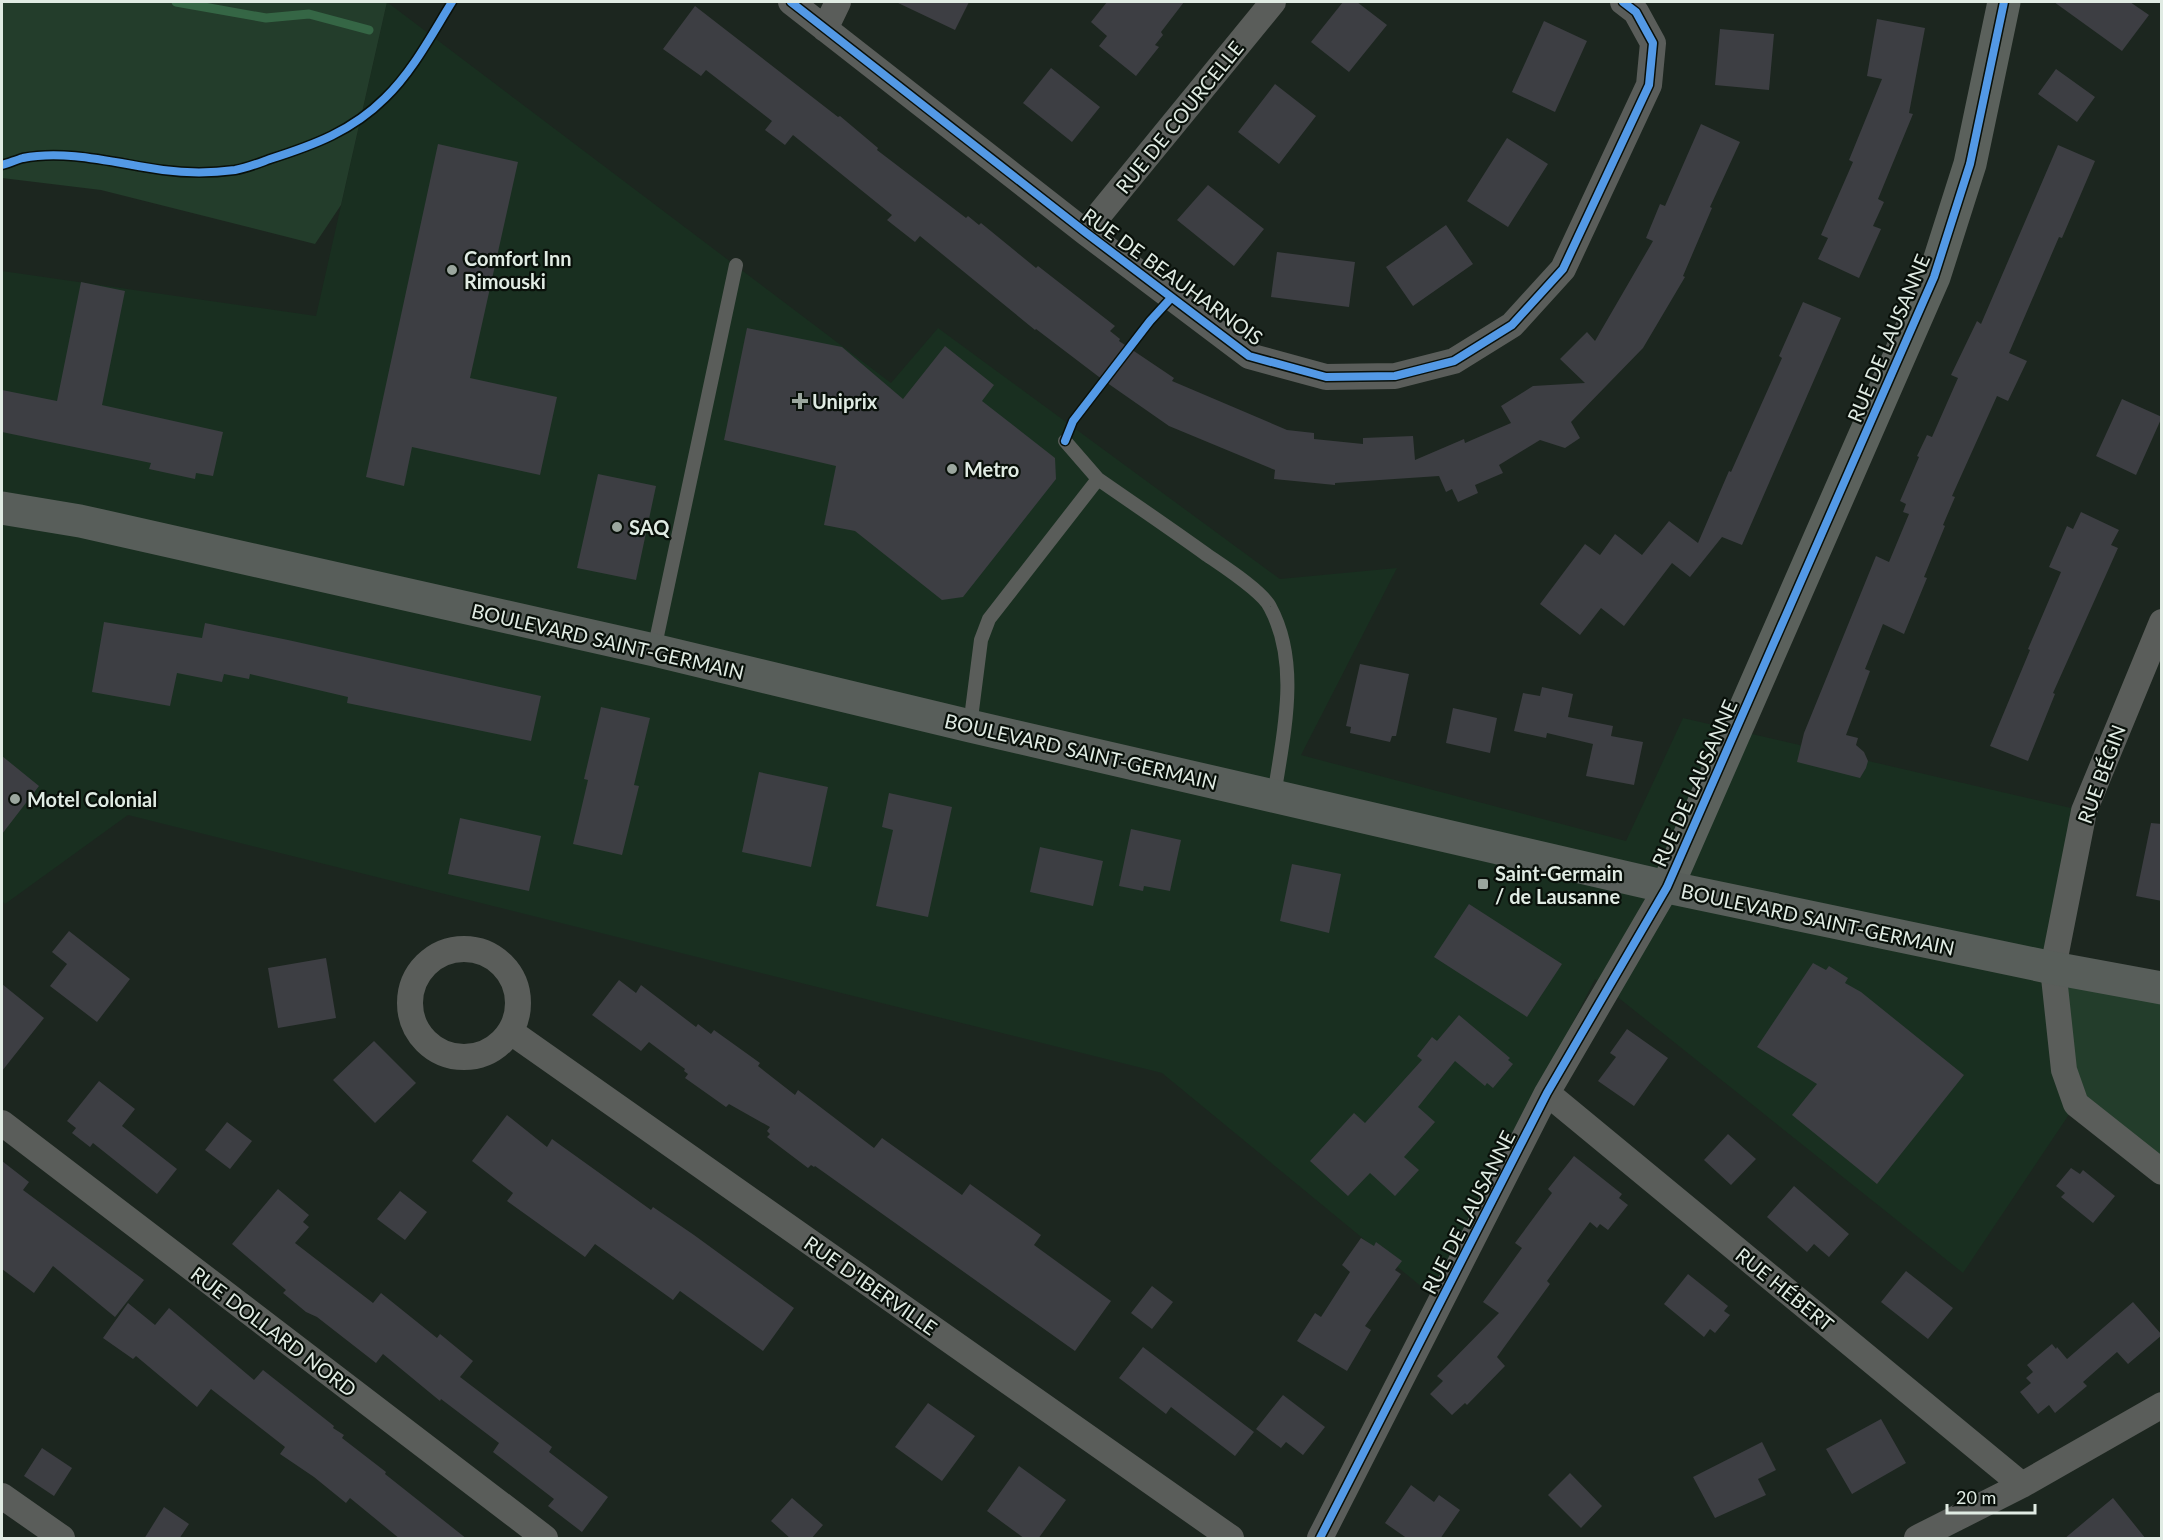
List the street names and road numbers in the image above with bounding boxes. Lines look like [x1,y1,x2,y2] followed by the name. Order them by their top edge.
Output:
[1110,36,1248,198] street label: RUE DE COURCELLE
[1078,202,1268,350] street label: RUE DE BEAUHARNOIS
[1842,250,1934,426] street label: RUE DE LAUSANNE
[469,598,747,684] street label: BOULEVARD SAINT-GERMAIN
[1646,696,1742,870] street label: RUE DE LAUSANNE
[942,708,1220,794] street label: BOULEVARD SAINT-GERMAIN
[2072,721,2130,827] street label: RUE BÉGIN
[1679,878,1957,960] street label: BOULEVARD SAINT-GERMAIN
[1416,1126,1520,1298] street label: RUE DE LAUSANNE
[800,1230,942,1340] street label: RUE D'IBERVILLE
[1731,1242,1839,1336] street label: RUE HÉBERT
[187,1261,361,1401] street label: RUE DOLLARD NORD

